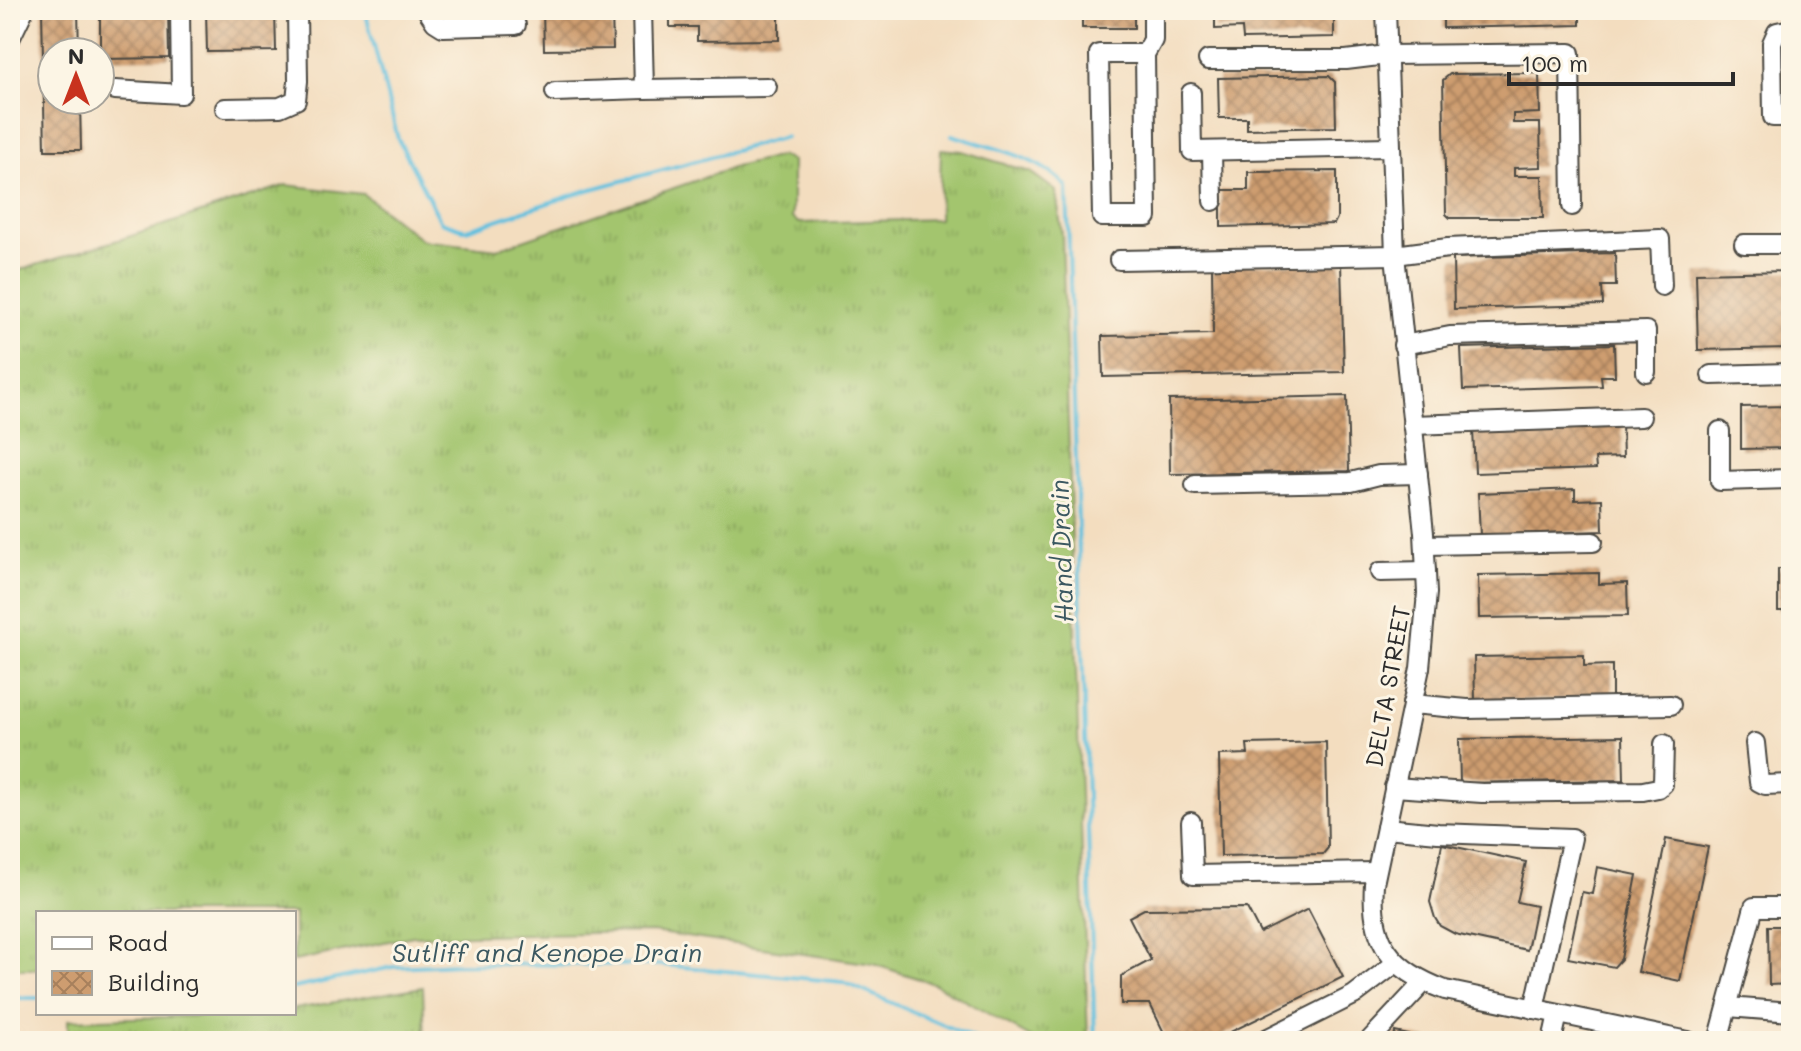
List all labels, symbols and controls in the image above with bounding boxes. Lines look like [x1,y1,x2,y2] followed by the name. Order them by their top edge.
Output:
[36,36,116,116] north arrow
[1509,36,1733,86] scale bar
[68,41,84,70] text: N
[1521,47,1588,78] text: 100 m
[1042,479,1080,623] water label: Hand Drain
[1358,603,1416,769] street label: DELTA STREET
[36,911,296,1015] legend
[108,926,168,957] text: Road
[392,935,702,969] water label: Sutliff and Kenope Drain
[108,966,199,997] text: Building

